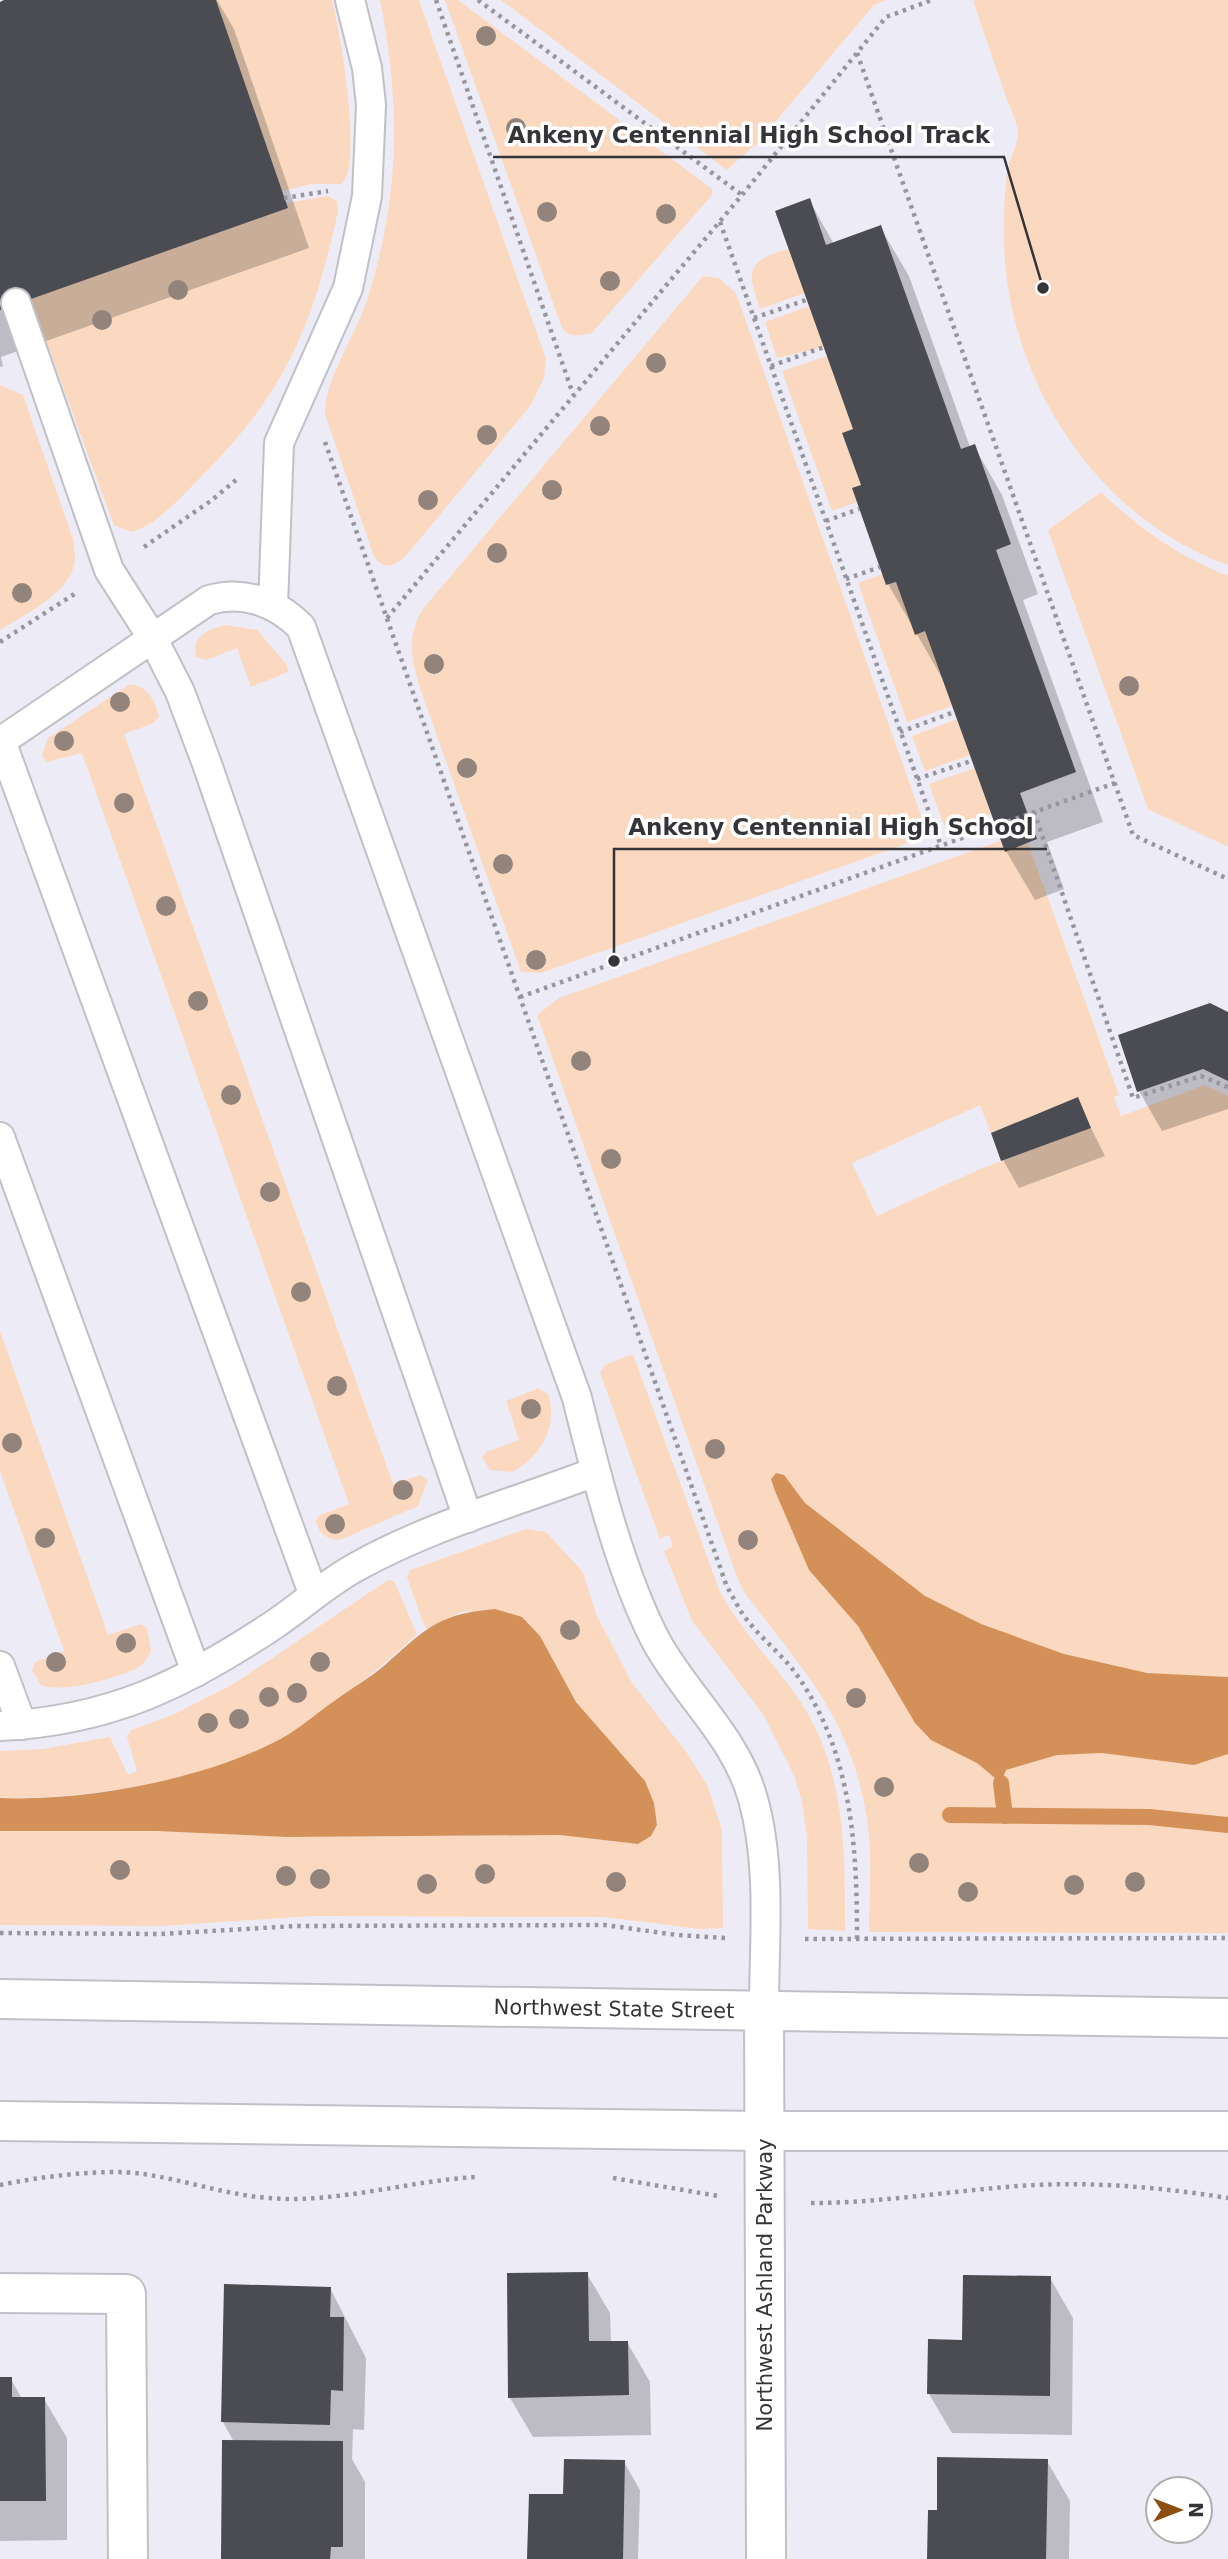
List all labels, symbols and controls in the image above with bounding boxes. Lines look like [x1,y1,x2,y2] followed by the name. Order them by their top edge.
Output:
[493,113,1004,157] callout: Ankeny Centennial High School Track
[508,122,991,148] text: Ankeny Centennial High School Track
[614,805,1047,849] callout: Ankeny Centennial High School
[628,814,1034,840] text: Ankeny Centennial High School
[493,1995,735,2023] street label: Northwest State Street
[753,2138,777,2432] street label: Northwest Ashland Parkway
[1144,2475,1214,2545] north arrow
[1185,2502,1207,2518] text: N

